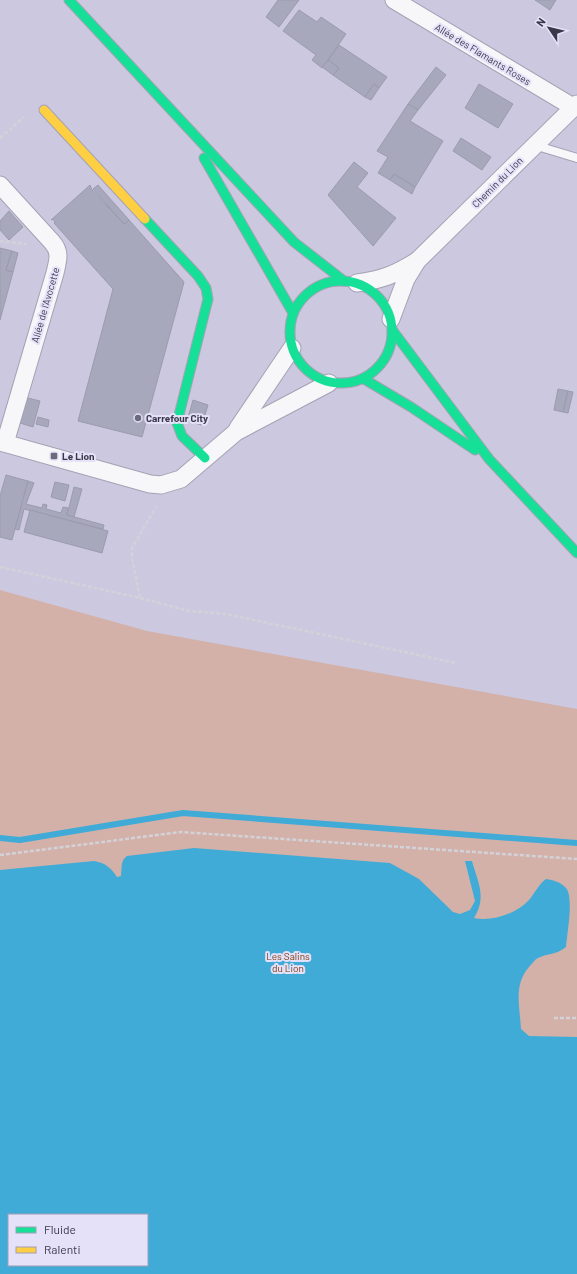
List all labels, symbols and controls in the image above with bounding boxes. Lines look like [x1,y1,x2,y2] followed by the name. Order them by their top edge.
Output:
[529,8,569,48] north arrow
[533,15,548,29] text: N
[433,21,533,87] street label: Allée des Flamants Roses
[469,154,525,210] street label: Chemin du Lion
[29,266,61,344] street label: Allée de l'Avocette
[146,412,208,424] place label: Carrefour City
[133,413,143,423] marker: Carrefour City
[62,450,95,462] place label: Le Lion
[49,451,59,461] marker: Le Lion
[266,950,310,974] park label: Les Salins du Lion
[8,1214,148,1266] legend
[44,1222,76,1236] text: Fluide
[44,1242,81,1256] text: Ralenti

